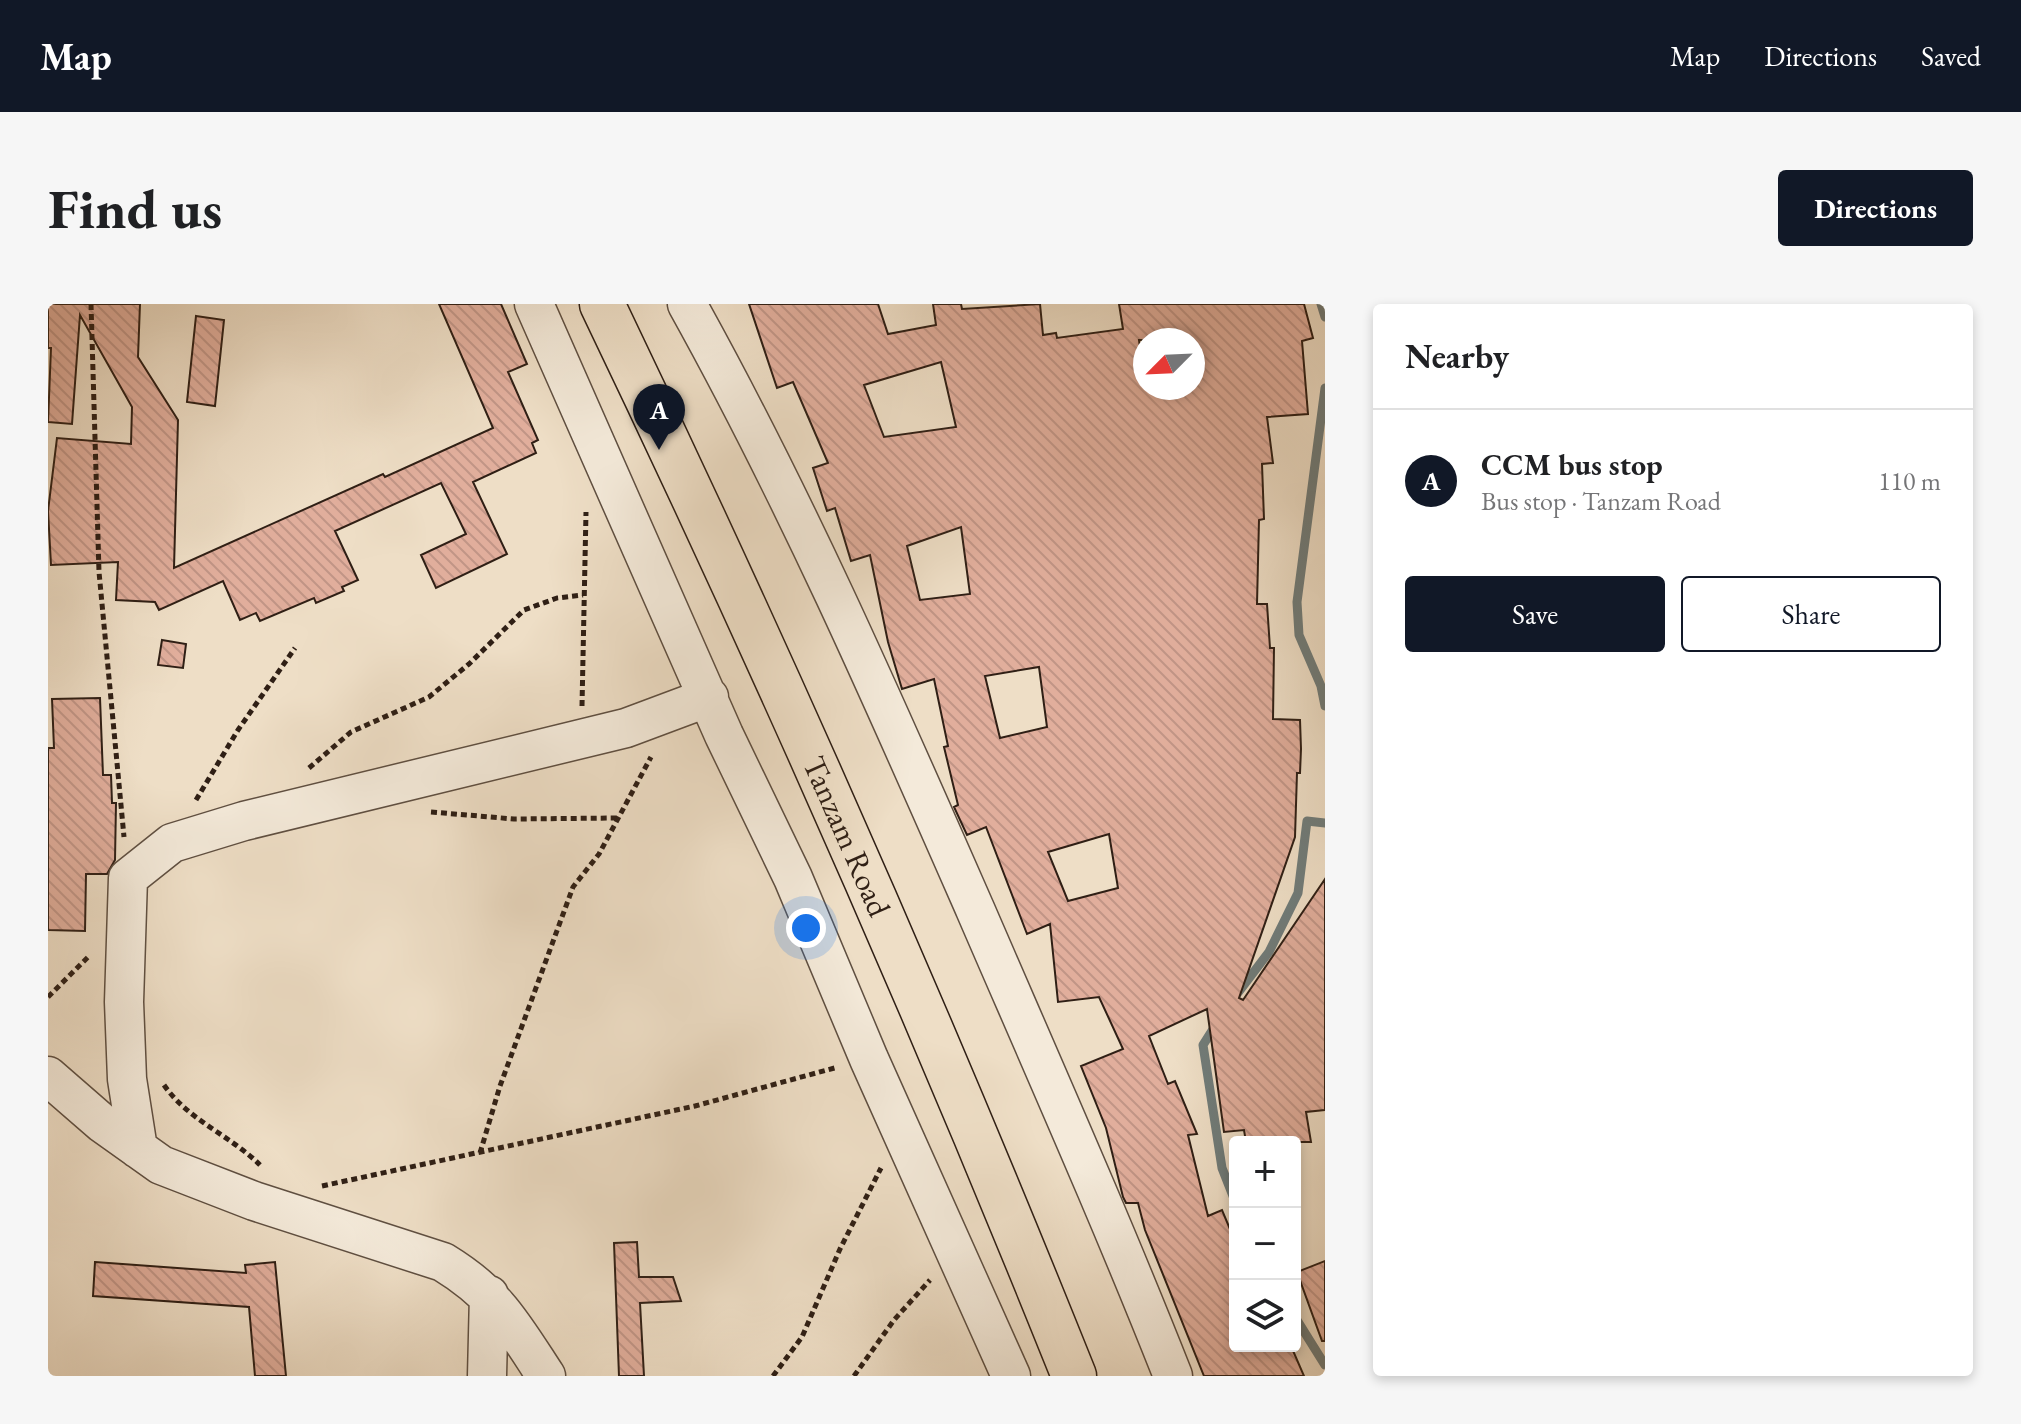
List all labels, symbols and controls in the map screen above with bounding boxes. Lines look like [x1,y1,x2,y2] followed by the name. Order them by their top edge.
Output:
[40,32,112,81] text: Map
[1670,38,1720,74] text: Map
[1764,38,1877,74] text: Directions
[1921,38,1981,74] text: Saved
[1778,170,1973,246] button: Directions
[48,172,222,245] text: Find us
[1133,328,1205,400] north arrow
[1405,334,1509,378] text: Nearby
[633,384,685,450] pin: A
[1481,445,1663,484] text: CCM bus stop
[1422,464,1440,498] text: A
[1878,464,1941,498] text: 110 m
[1481,484,1721,518] text: Bus stop · Tanzam Road
[1405,576,1665,652] button: Save
[1681,576,1941,652] button: Share
[793,750,901,924] street label: Tanzam Road
[786,908,826,948] your location
[1229,1136,1301,1352] map controls
[1229,1136,1301,1208] button: +
[1229,1208,1301,1280] button: −
[1229,1280,1301,1352] button: layers

